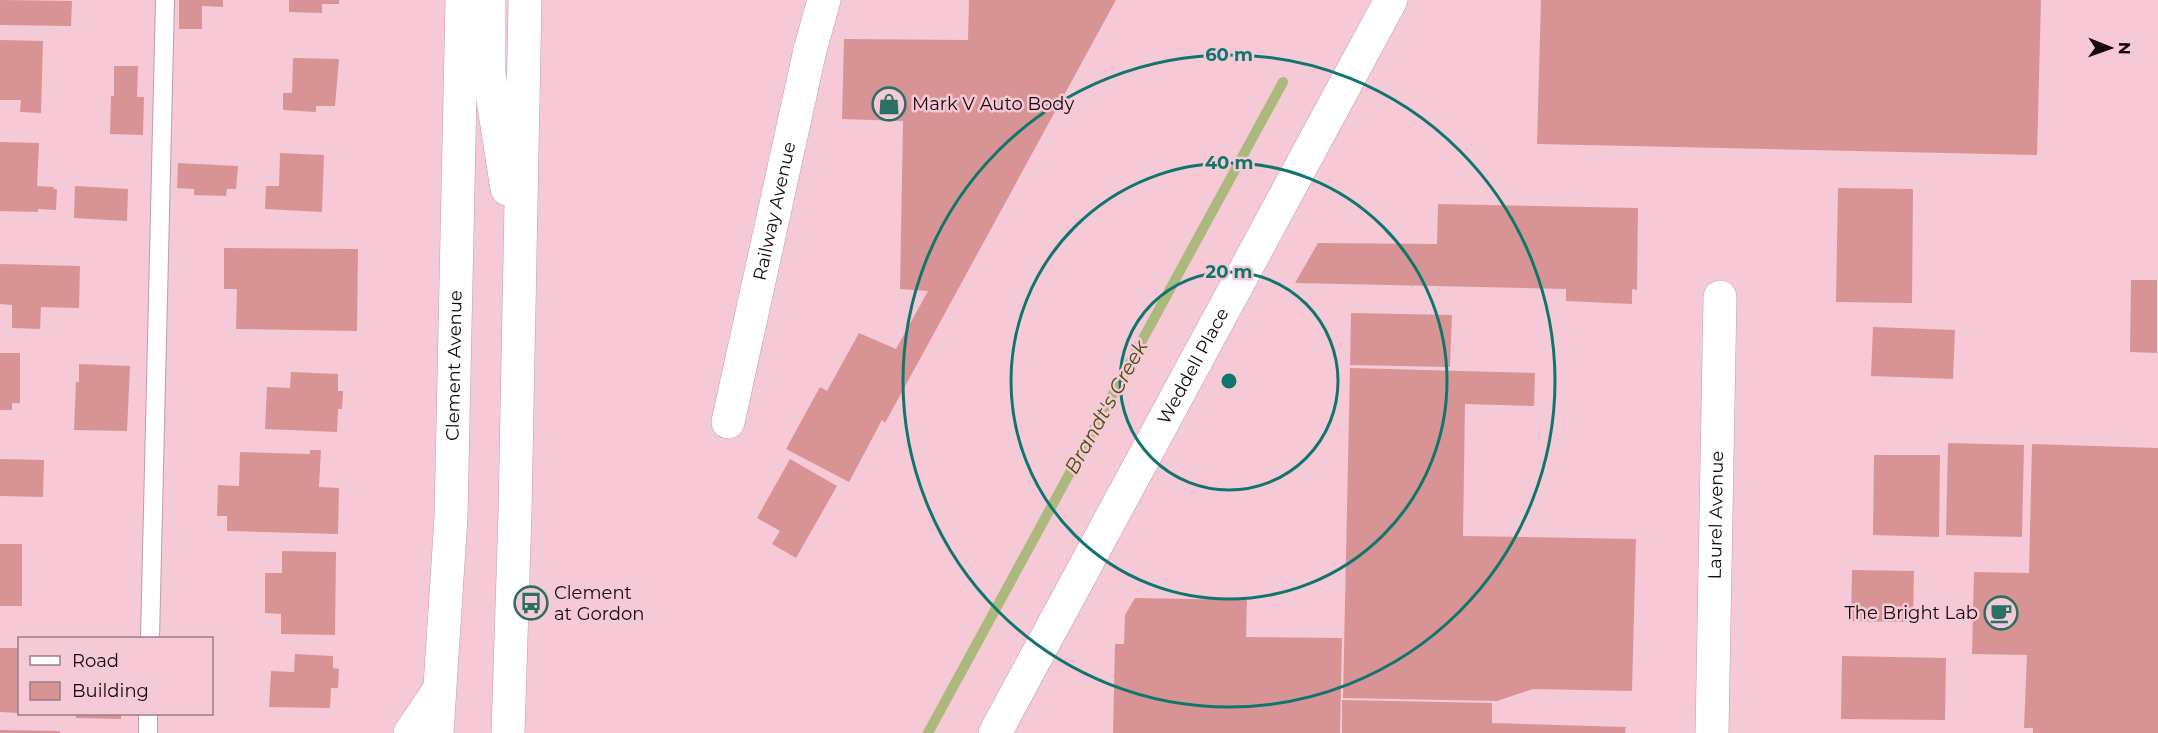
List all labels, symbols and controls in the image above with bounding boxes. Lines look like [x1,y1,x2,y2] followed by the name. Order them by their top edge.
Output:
[2080,18,2140,78] north arrow
[2115,42,2134,55] text: N
[1205,44,1253,66] text: 60 m
[871,86,907,122] shop icon: Mark V Auto Body
[912,93,1074,115] place label: Mark V Auto Body
[749,139,800,283] street label: Railway Avenue
[1205,152,1253,174] text: 40 m
[1206,261,1252,283] text: 20 m
[442,290,467,441] street label: Clement Avenue
[1153,304,1234,428] street label: Weddell Place
[1059,335,1153,478] water label: Brandt's Creek
[1219,371,1239,391] centre of rings
[1704,450,1728,580] street label: Laurel Avenue
[554,582,645,625] place label: Clement at Gordon
[513,585,549,621] bus stop icon: Clement at Gordon
[1983,595,2019,631] cafe icon: The Bright Lab
[1844,602,1978,624] place label: The Bright Lab
[18,637,213,715] legend
[72,650,119,672] text: Road
[72,680,149,702] text: Building

